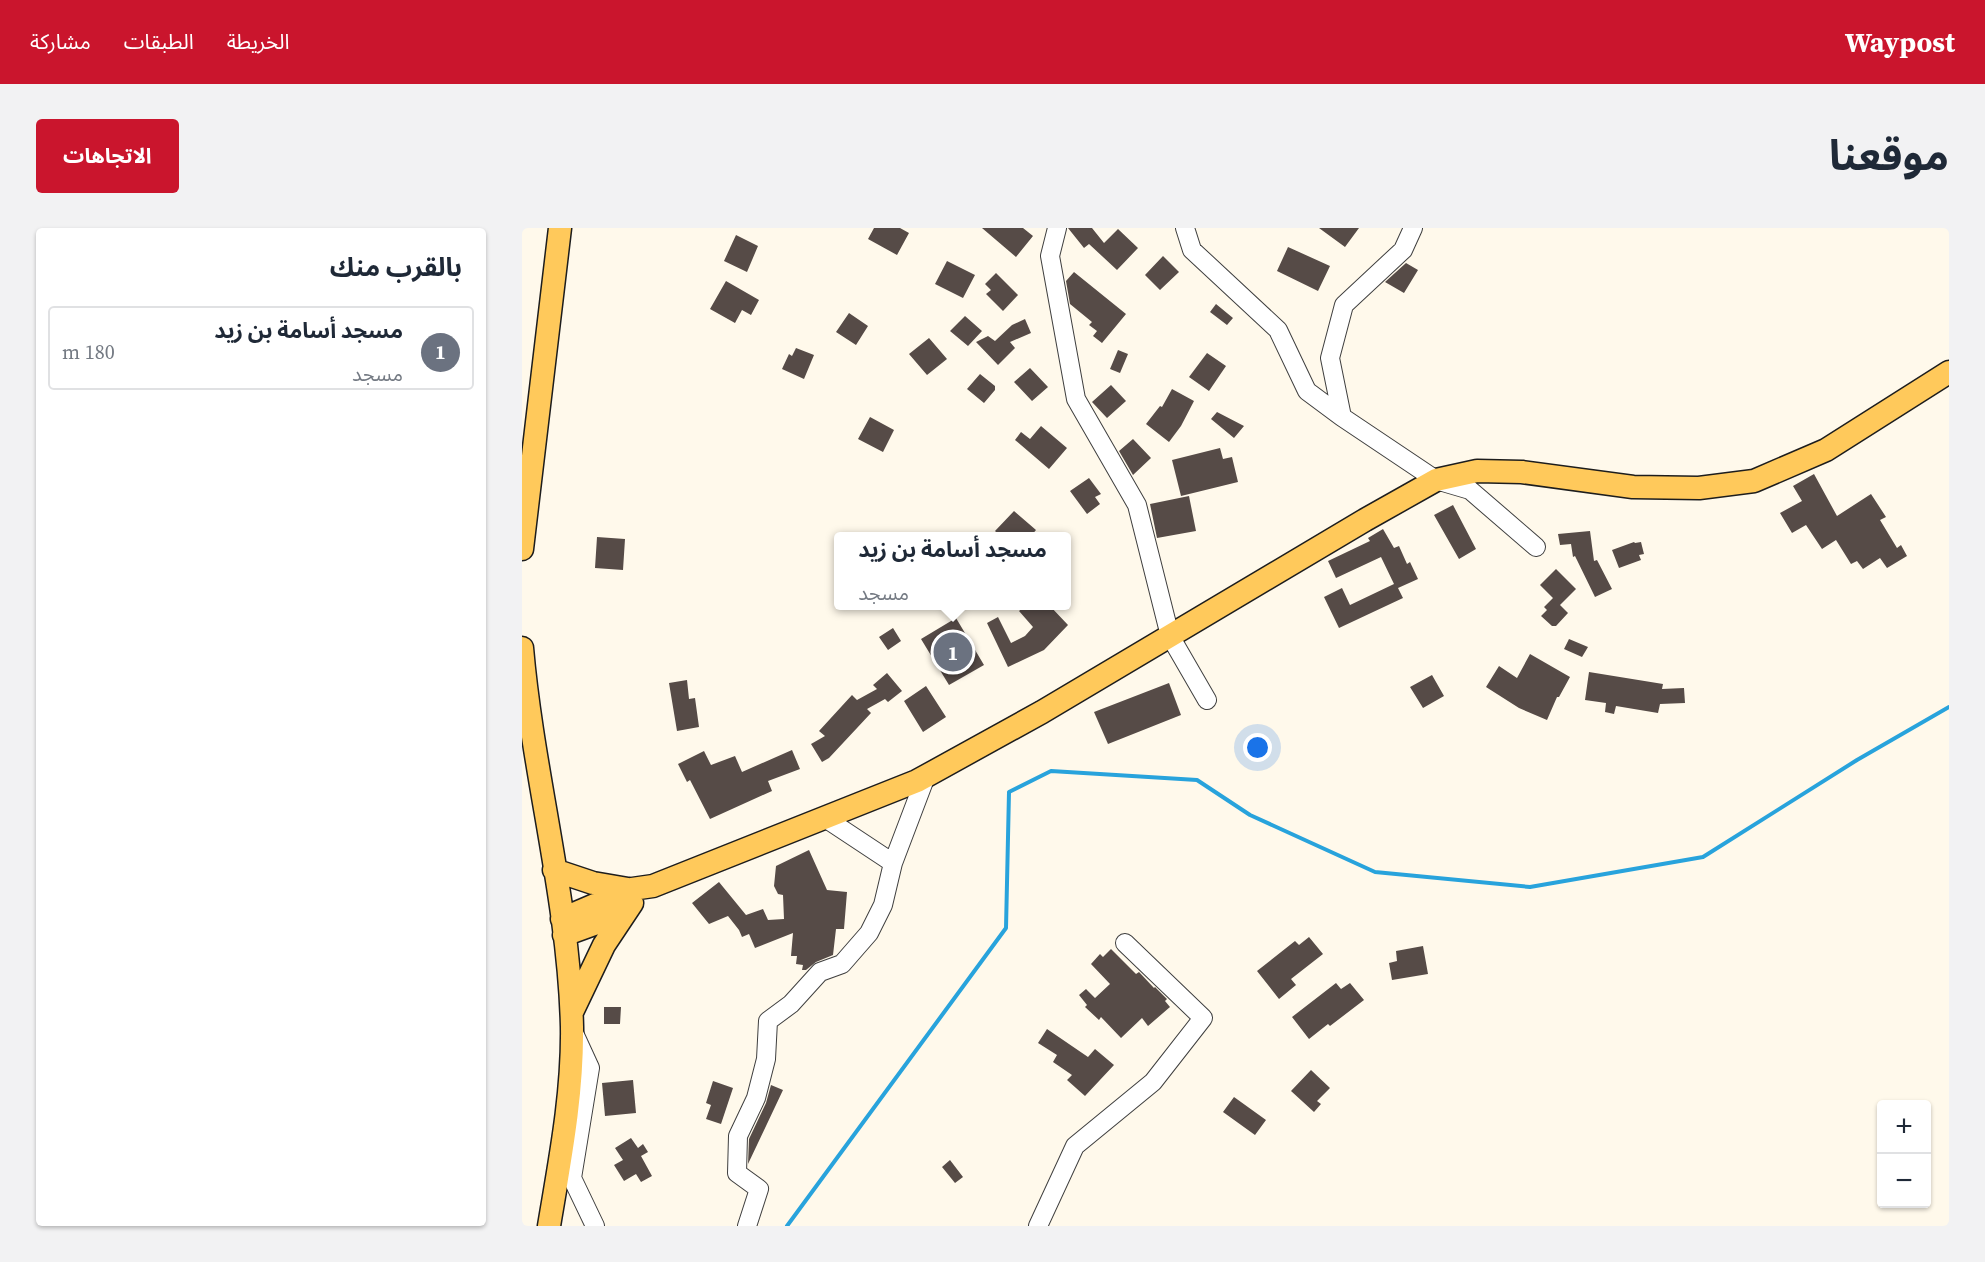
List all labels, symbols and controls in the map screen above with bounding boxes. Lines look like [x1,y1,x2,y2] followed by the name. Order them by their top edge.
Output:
[1845,23,1955,61] text: Waypost
[30,27,91,56] text: مشاركة
[124,27,194,56] text: الطبقات
[227,27,290,56] text: الخريطة
[36,119,179,193] button: الاتجاهات
[1829,126,1949,184] text: موقعنا
[330,249,462,285] text: بالقرب منك
[214,315,403,345] text: مسجد أسامة بن زيد
[62,338,115,366] text: 180 m
[435,338,446,366] text: 1
[352,360,403,388] text: مسجد
[834,532,1071,610] popup
[858,534,1047,564] text: مسجد أسامة بن زيد
[858,579,909,607] text: مسجد
[934,630,972,674] pin: 1
[1243,733,1272,762] your location
[1877,1100,1931,1208] map controls
[1877,1100,1931,1154] button: +
[1877,1154,1931,1208] button: −

